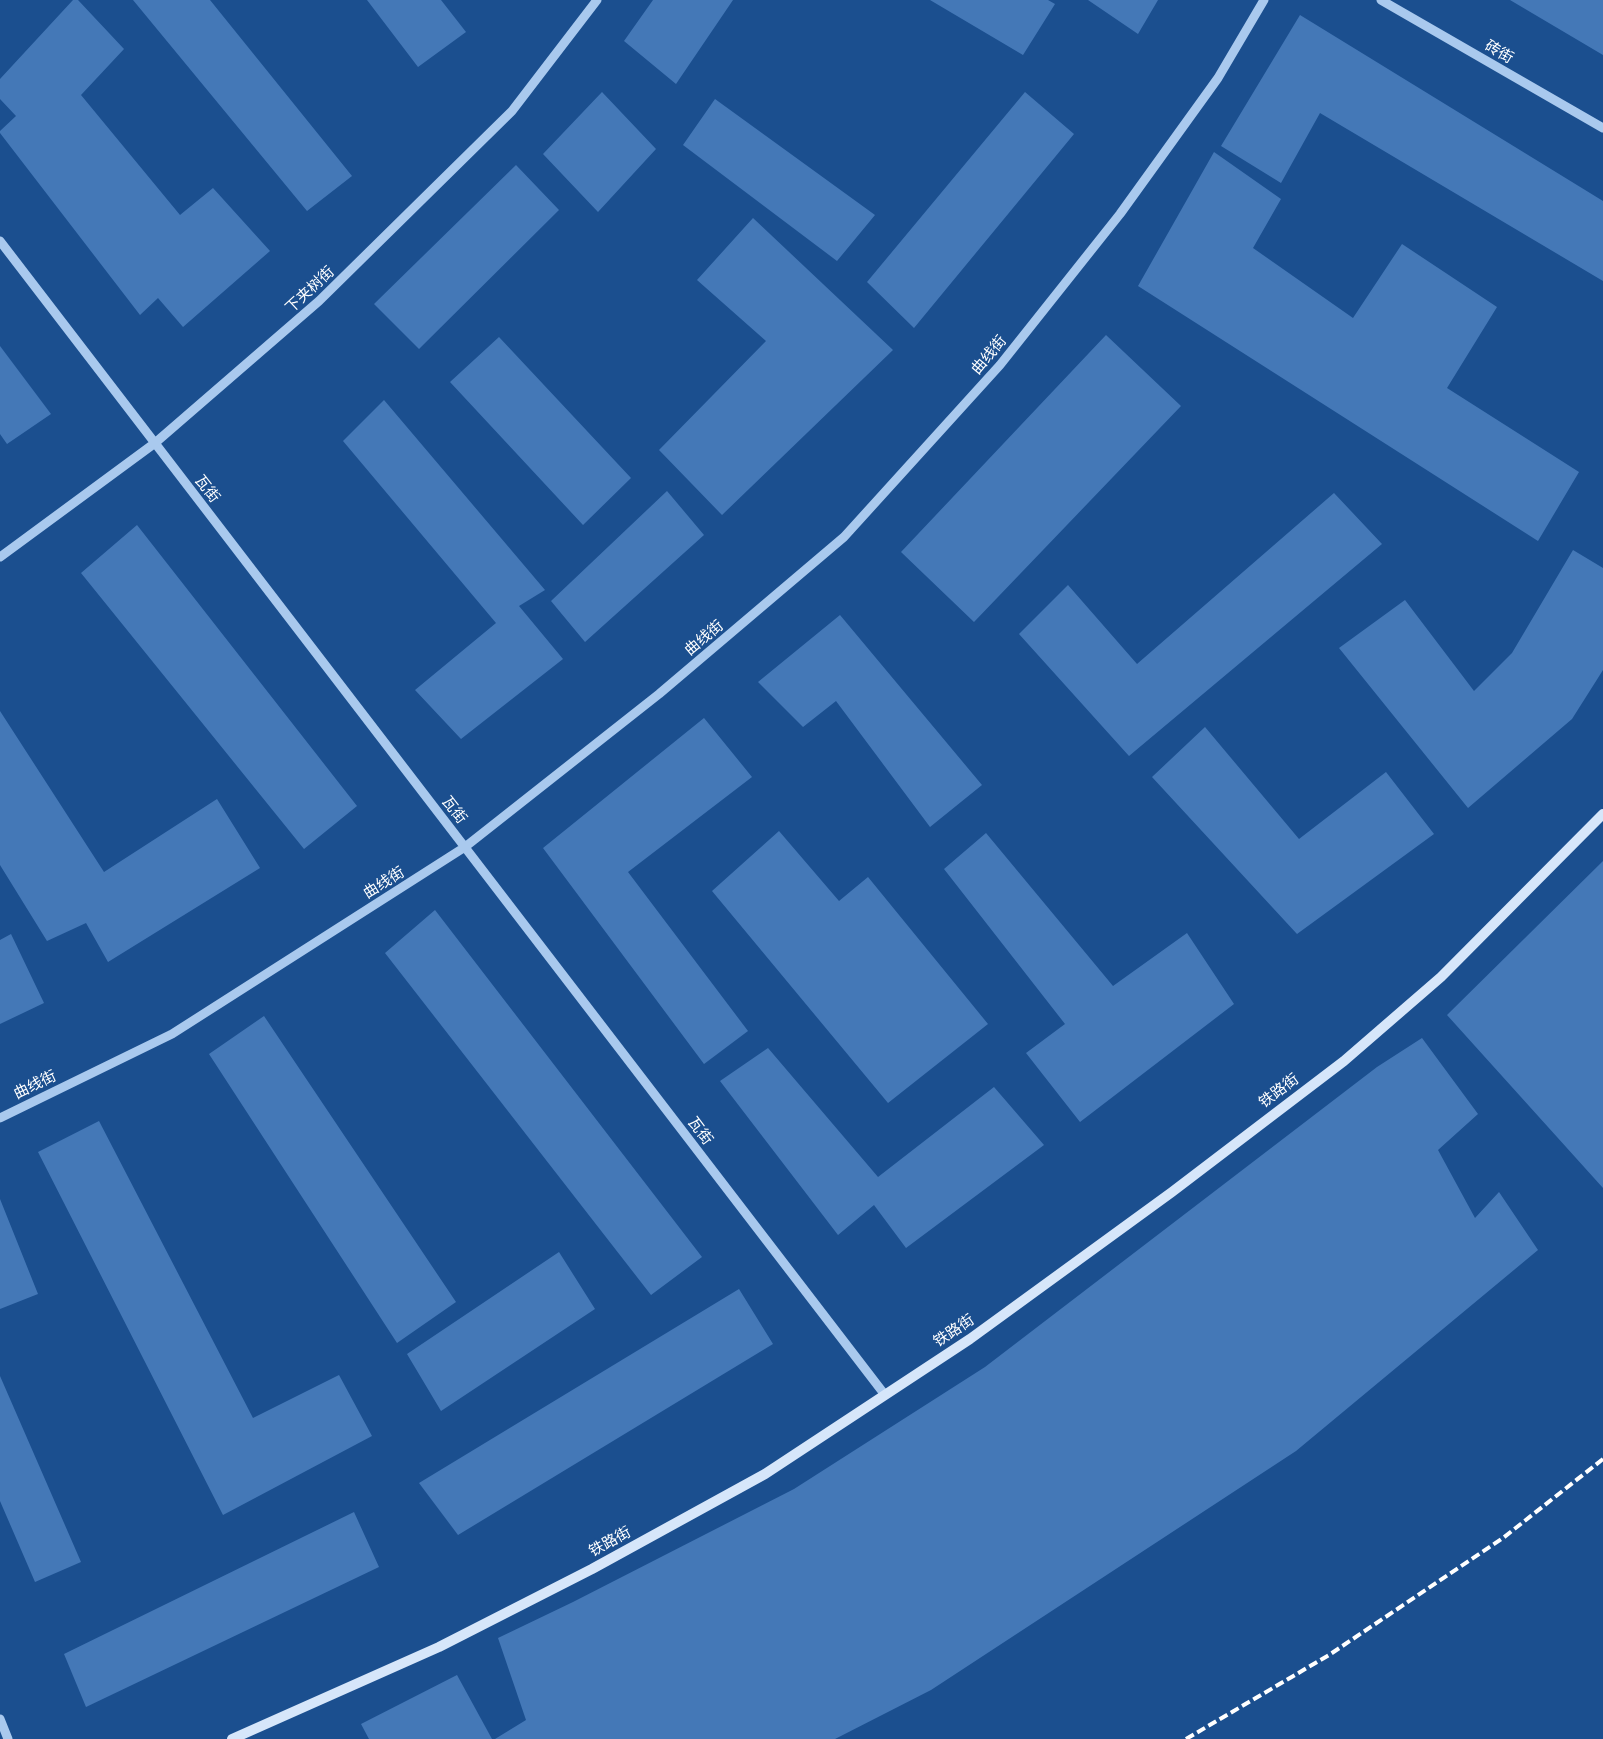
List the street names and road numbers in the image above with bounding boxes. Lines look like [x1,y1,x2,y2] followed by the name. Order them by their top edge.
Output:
[1482,37,1516,67] street label: 砖街
[282,263,338,317] street label: 下夹树街
[968,332,1010,378] street label: 曲线街
[191,472,223,506] street label: 瓦街
[681,617,727,659] street label: 曲线街
[438,793,470,827] street label: 瓦街
[360,863,408,903] street label: 曲线街
[11,1067,59,1103] street label: 曲线街
[1256,1070,1302,1112] street label: 铁路街
[684,1114,716,1148] street label: 瓦街
[930,1311,978,1351] street label: 铁路街
[586,1523,634,1561] street label: 铁路街

